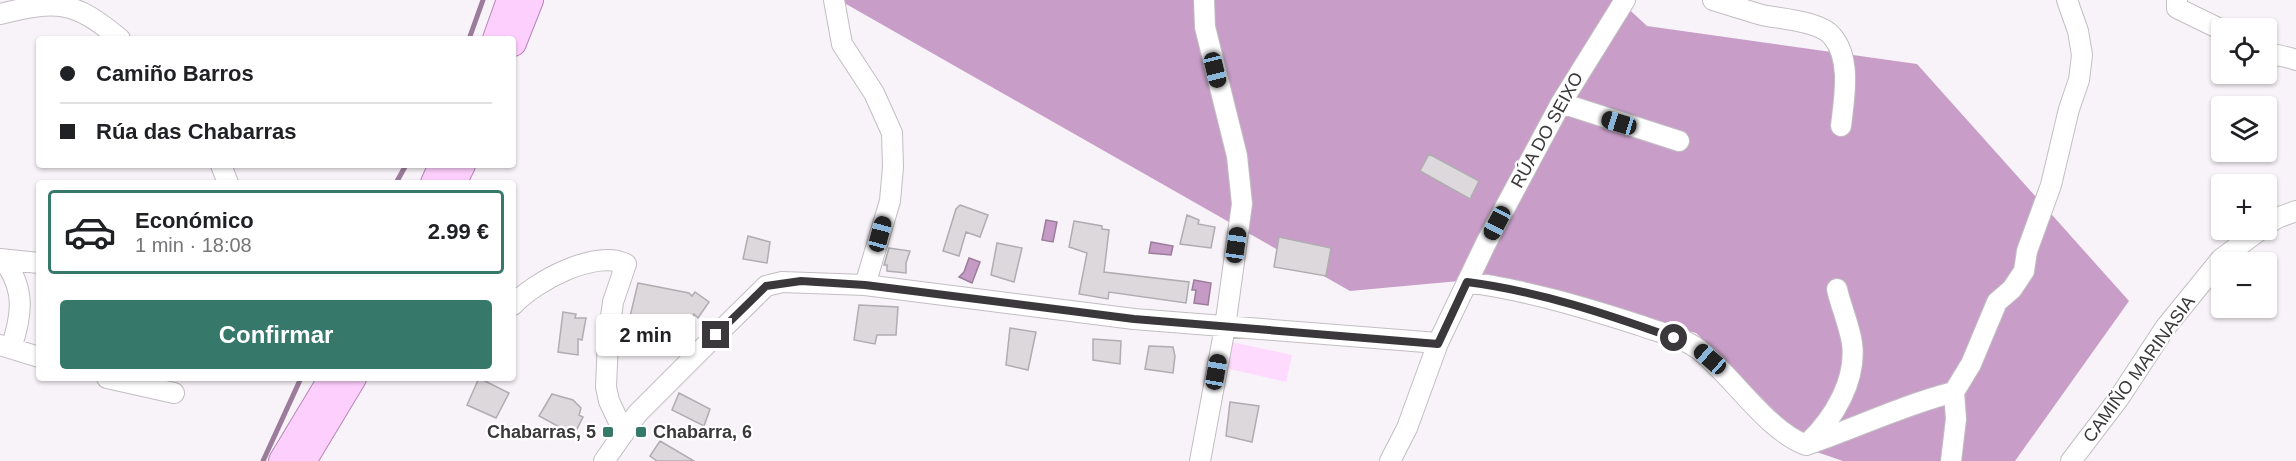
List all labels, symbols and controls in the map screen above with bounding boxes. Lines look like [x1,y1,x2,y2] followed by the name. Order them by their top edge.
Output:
[2211,18,2277,318] map controls
[2211,18,2277,84] button: locate
[1202,50,1228,90] car
[96,61,254,86] text: Camiño Barros
[1506,68,1587,191] street label: RÚA DO SEIXO
[2211,96,2277,162] button: layers
[1599,109,1639,137] car
[96,119,297,144] text: Rúa das Chabarras
[2211,174,2277,240] button: +
[1481,203,1513,243] car
[63,205,117,259] icon: car
[135,208,254,233] text: Económico
[867,214,893,254] car
[428,219,489,244] text: 2.99 €
[1225,226,1247,264] car
[135,234,252,256] text: 1 min · 18:08
[2211,252,2277,318] button: −
[2078,291,2199,446] street label: CAMIÑO MARINASIA
[60,300,492,369] button: Confirmar
[596,314,695,356] callout: 2 min
[702,321,729,348] route end
[619,324,672,346] text: 2 min
[1660,324,1687,351] route start
[1691,340,1729,378] car
[1204,353,1228,391] car
[487,422,596,442] place label: Chabarras, 5
[653,422,752,442] place label: Chabarra, 6
[601,425,615,439] marker: Chabarras, 5
[634,425,648,439] marker: Chabarra, 6

